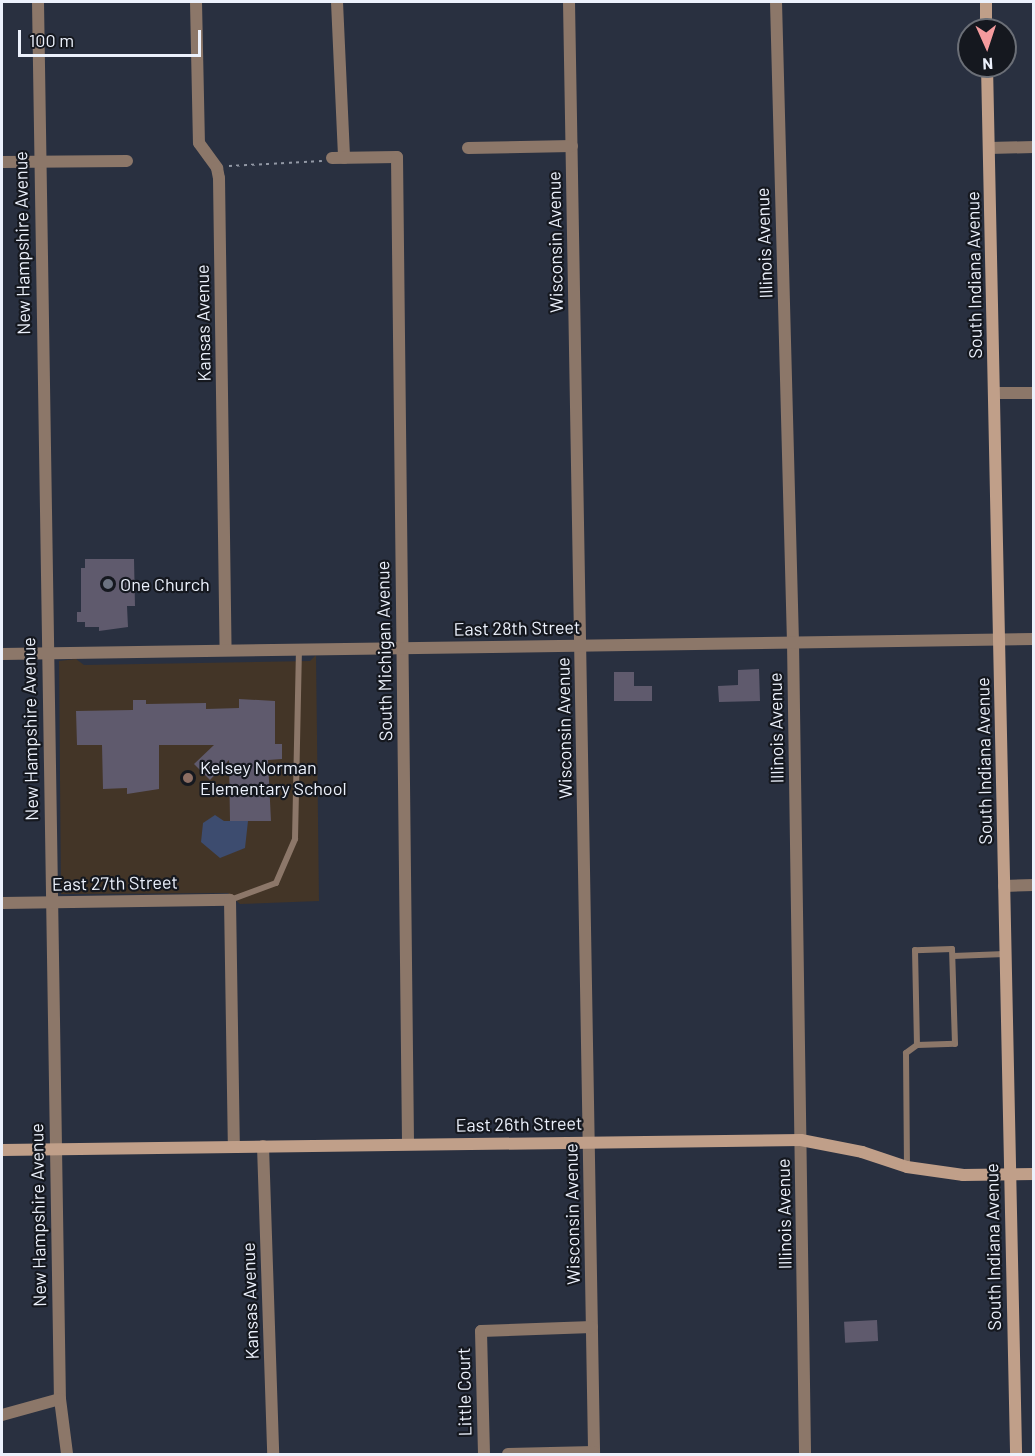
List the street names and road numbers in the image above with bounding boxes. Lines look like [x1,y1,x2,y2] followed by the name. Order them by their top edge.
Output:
[10,151,34,335] street label: New Hampshire Avenue
[543,171,567,313] street label: Wisconsin Avenue
[751,187,777,299] street label: Illinois Avenue
[962,191,986,359] street label: South Indiana Avenue
[191,264,215,382] street label: Kansas Avenue
[372,561,396,741] street label: South Michigan Avenue
[453,616,581,640] street label: East 28th Street
[18,637,42,821] street label: New Hampshire Avenue
[552,657,576,799] street label: Wisconsin Avenue
[764,672,788,784] street label: Illinois Avenue
[972,677,996,845] street label: South Indiana Avenue
[52,871,178,895] street label: East 27th Street
[455,1112,583,1136] street label: East 26th Street
[26,1123,50,1307] street label: New Hampshire Avenue
[560,1143,584,1285] street label: Wisconsin Avenue
[772,1158,796,1270] street label: Illinois Avenue
[981,1163,1005,1331] street label: South Indiana Avenue
[237,1242,263,1360] street label: Kansas Avenue
[452,1347,476,1437] street label: Little Court

